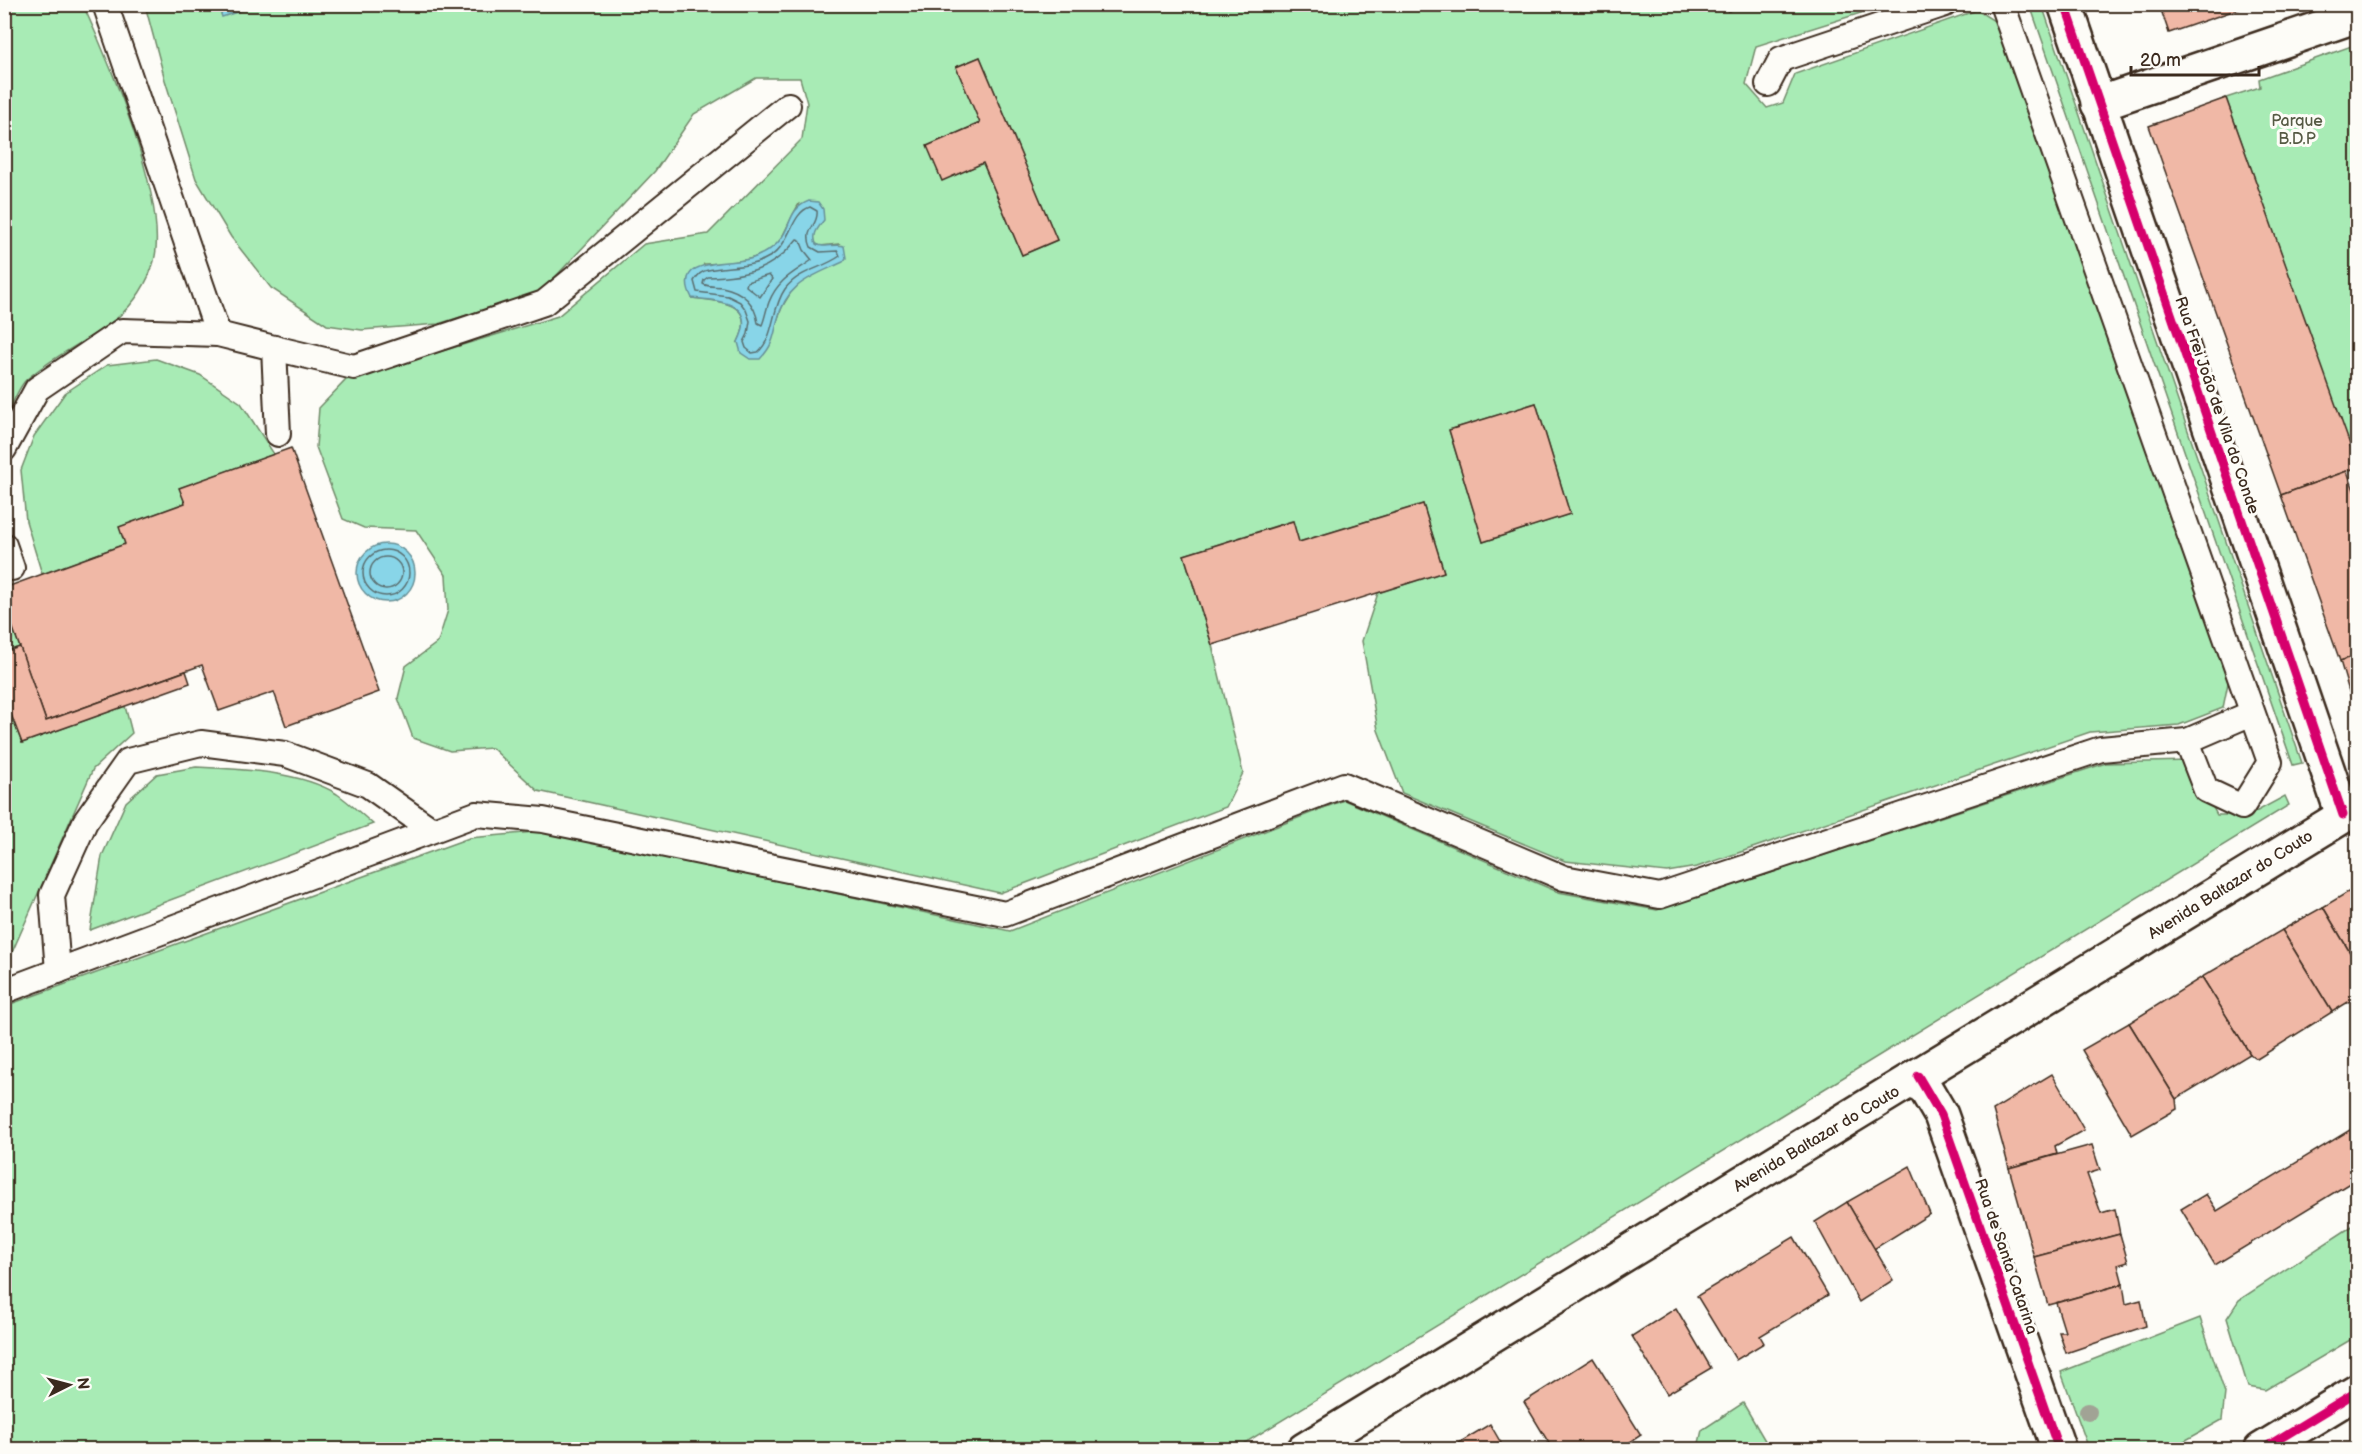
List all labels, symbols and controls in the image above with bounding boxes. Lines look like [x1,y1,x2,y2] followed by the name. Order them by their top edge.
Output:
[2131,39,2258,77] scale bar
[2140,50,2181,71] text: 20 m
[2271,112,2323,149] park label: Parque B.D.P
[2170,294,2263,517] street label: Rua Frei João de Vila do Conde
[2145,827,2317,944] street label: Avenida Baltazar do Couto
[1730,1082,1903,1197] street label: Avenida Baltazar do Couto
[1970,1176,2041,1337] street label: Rua de Santa Catarina
[39,1355,99,1415] north arrow
[72,1377,93,1391] text: N

